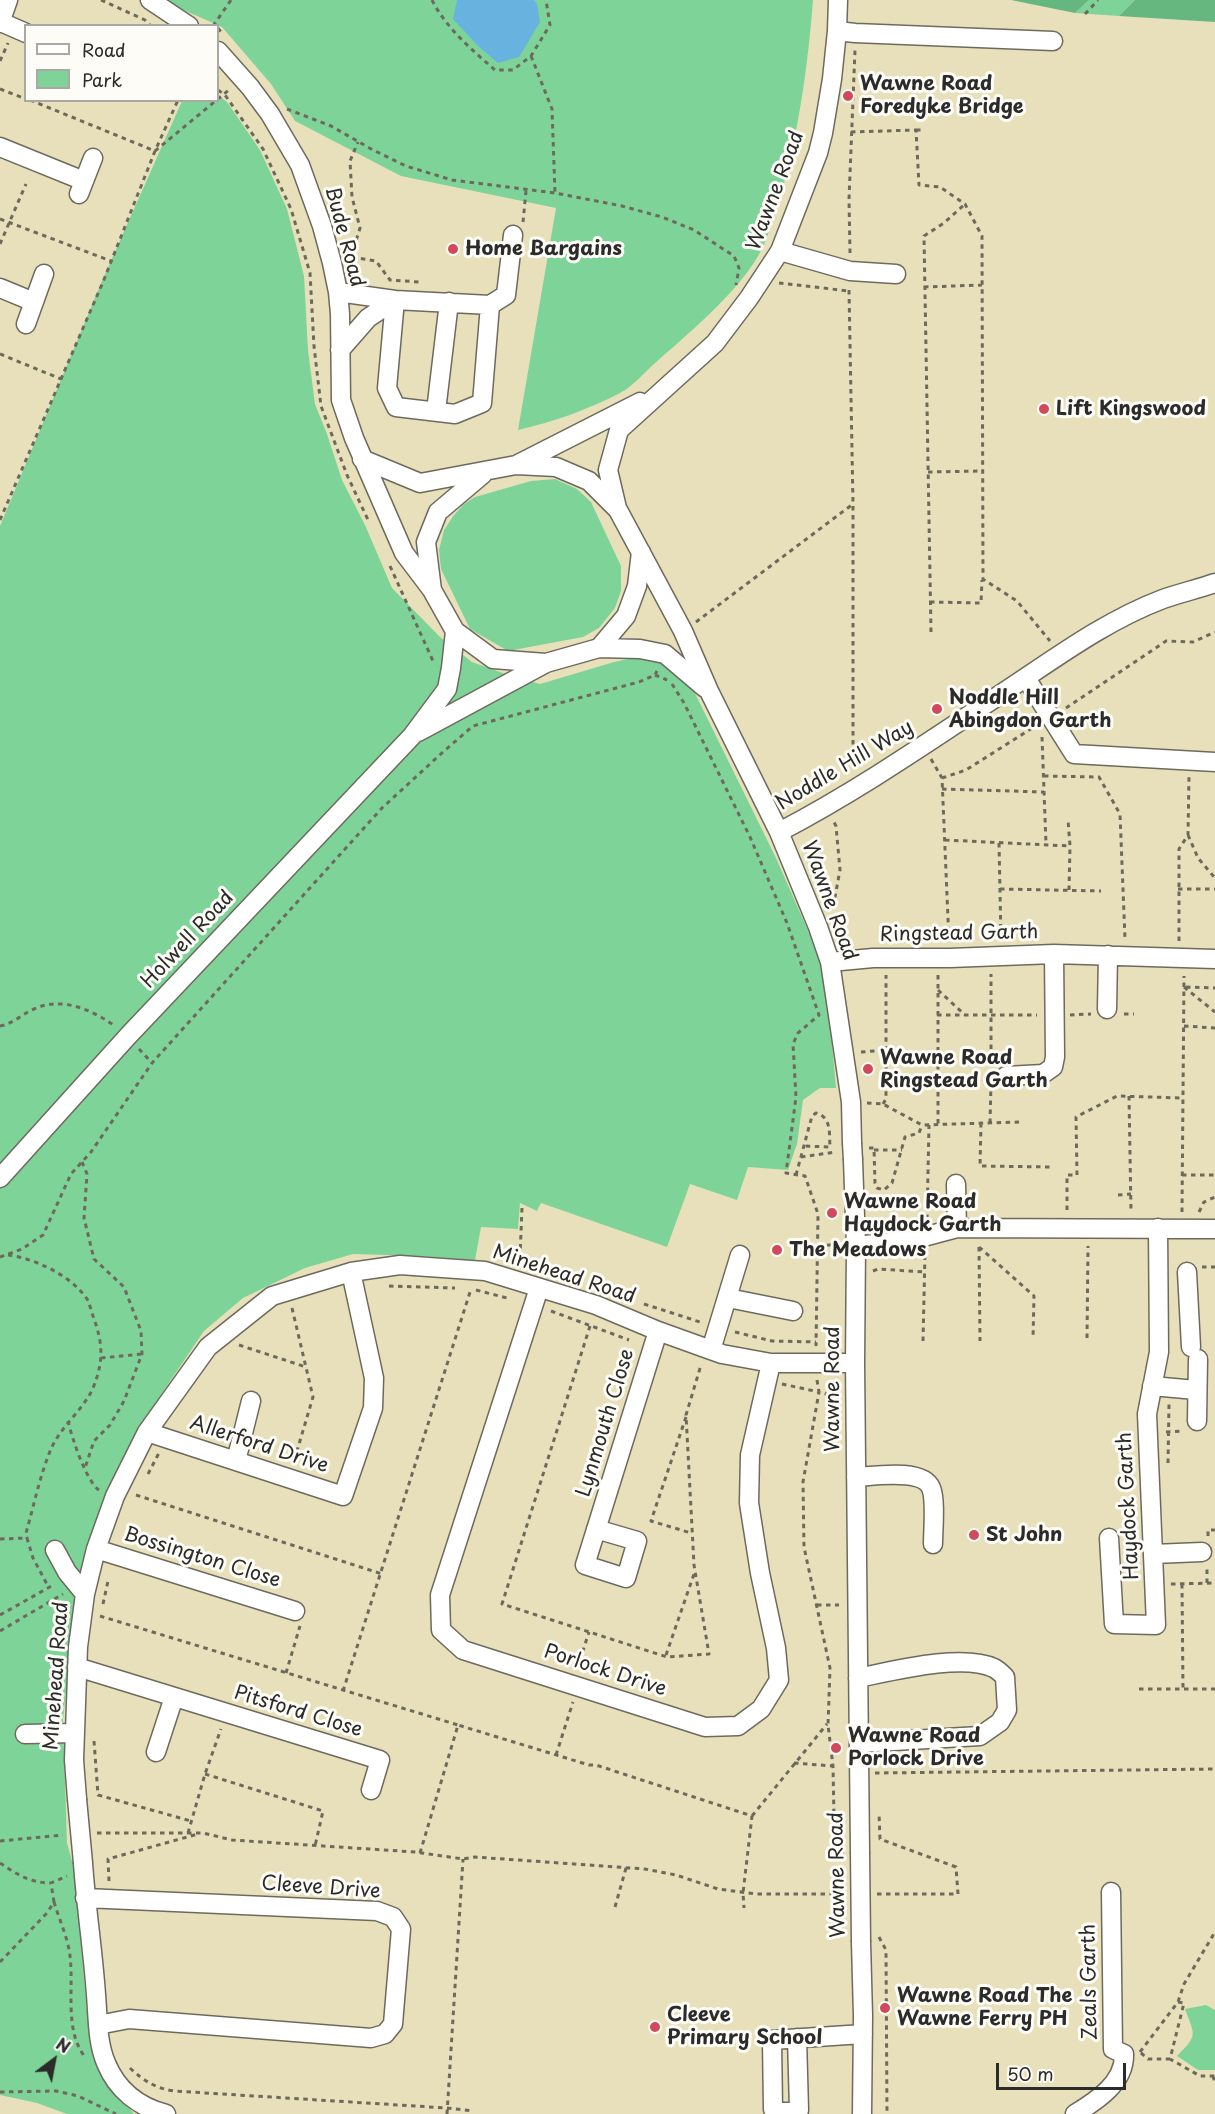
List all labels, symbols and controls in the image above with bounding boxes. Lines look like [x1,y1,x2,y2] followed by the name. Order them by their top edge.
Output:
[24,24,219,102] legend
[82,36,126,63] text: Road
[82,66,122,93] text: Park
[860,72,1024,119] place label: Wawne Road Foredyke Bridge
[841,89,855,103] marker: Wawne Road Foredyke Bridge
[742,128,810,254] street label: Wawne Road
[319,184,369,290] street label: Bude Road
[465,237,622,261] place label: Home Bargains
[446,242,460,256] marker: Home Bargains
[1056,397,1206,421] place label: Lift Kingswood
[1037,402,1051,416] marker: Lift Kingswood
[949,686,1111,733] place label: Noddle Hill Abingdon Garth
[930,702,944,716] marker: Noddle Hill Abingdon Garth
[772,716,918,816] street label: Noddle Hill Way
[796,838,862,964] street label: Wawne Road
[137,886,239,994] street label: Holwell Road
[879,921,1039,947] street label: Ringstead Garth
[880,1046,1048,1093] place label: Wawne Road Ringstead Garth
[861,1062,875,1076] marker: Wawne Road Ringstead Garth
[844,1190,1001,1237] place label: Wawne Road Haydock Garth
[825,1206,839,1220] marker: Wawne Road Haydock Garth
[789,1238,926,1262] place label: The Meadows
[490,1241,638,1309] street label: Minehead Road
[770,1243,784,1257] marker: The Meadows
[821,1326,845,1452] street label: Wawne Road
[572,1346,640,1500] street label: Lynmouth Close
[187,1411,331,1479] street label: Allerford Drive
[1113,1432,1145,1580] street label: Haydock Garth
[121,1523,283,1593] street label: Bossington Close
[986,1523,1062,1547] place label: St John
[967,1528,981,1542] marker: St John
[40,1601,74,1751] street label: Minehead Road
[541,1640,669,1702] street label: Porlock Drive
[231,1681,365,1743] street label: Pitsford Close
[848,1724,984,1771] place label: Wawne Road Porlock Drive
[829,1741,843,1755] marker: Wawne Road Porlock Drive
[825,1812,851,1938] street label: Wawne Road
[261,1872,381,1904] street label: Cleeve Drive
[1077,1924,1103,2040] street label: Zeals Garth
[897,1984,1072,2031] place label: Wawne Road The Wawne Ferry PH
[878,2001,892,2015] marker: Wawne Road The Wawne Ferry PH
[667,2003,822,2050] place label: Cleeve Primary School
[648,2020,662,2034] marker: Cleeve Primary School
[24,2030,84,2090] north arrow
[52,2031,75,2058] text: N
[999,2051,1130,2089] scale bar
[1007,2060,1054,2087] text: 50 m

